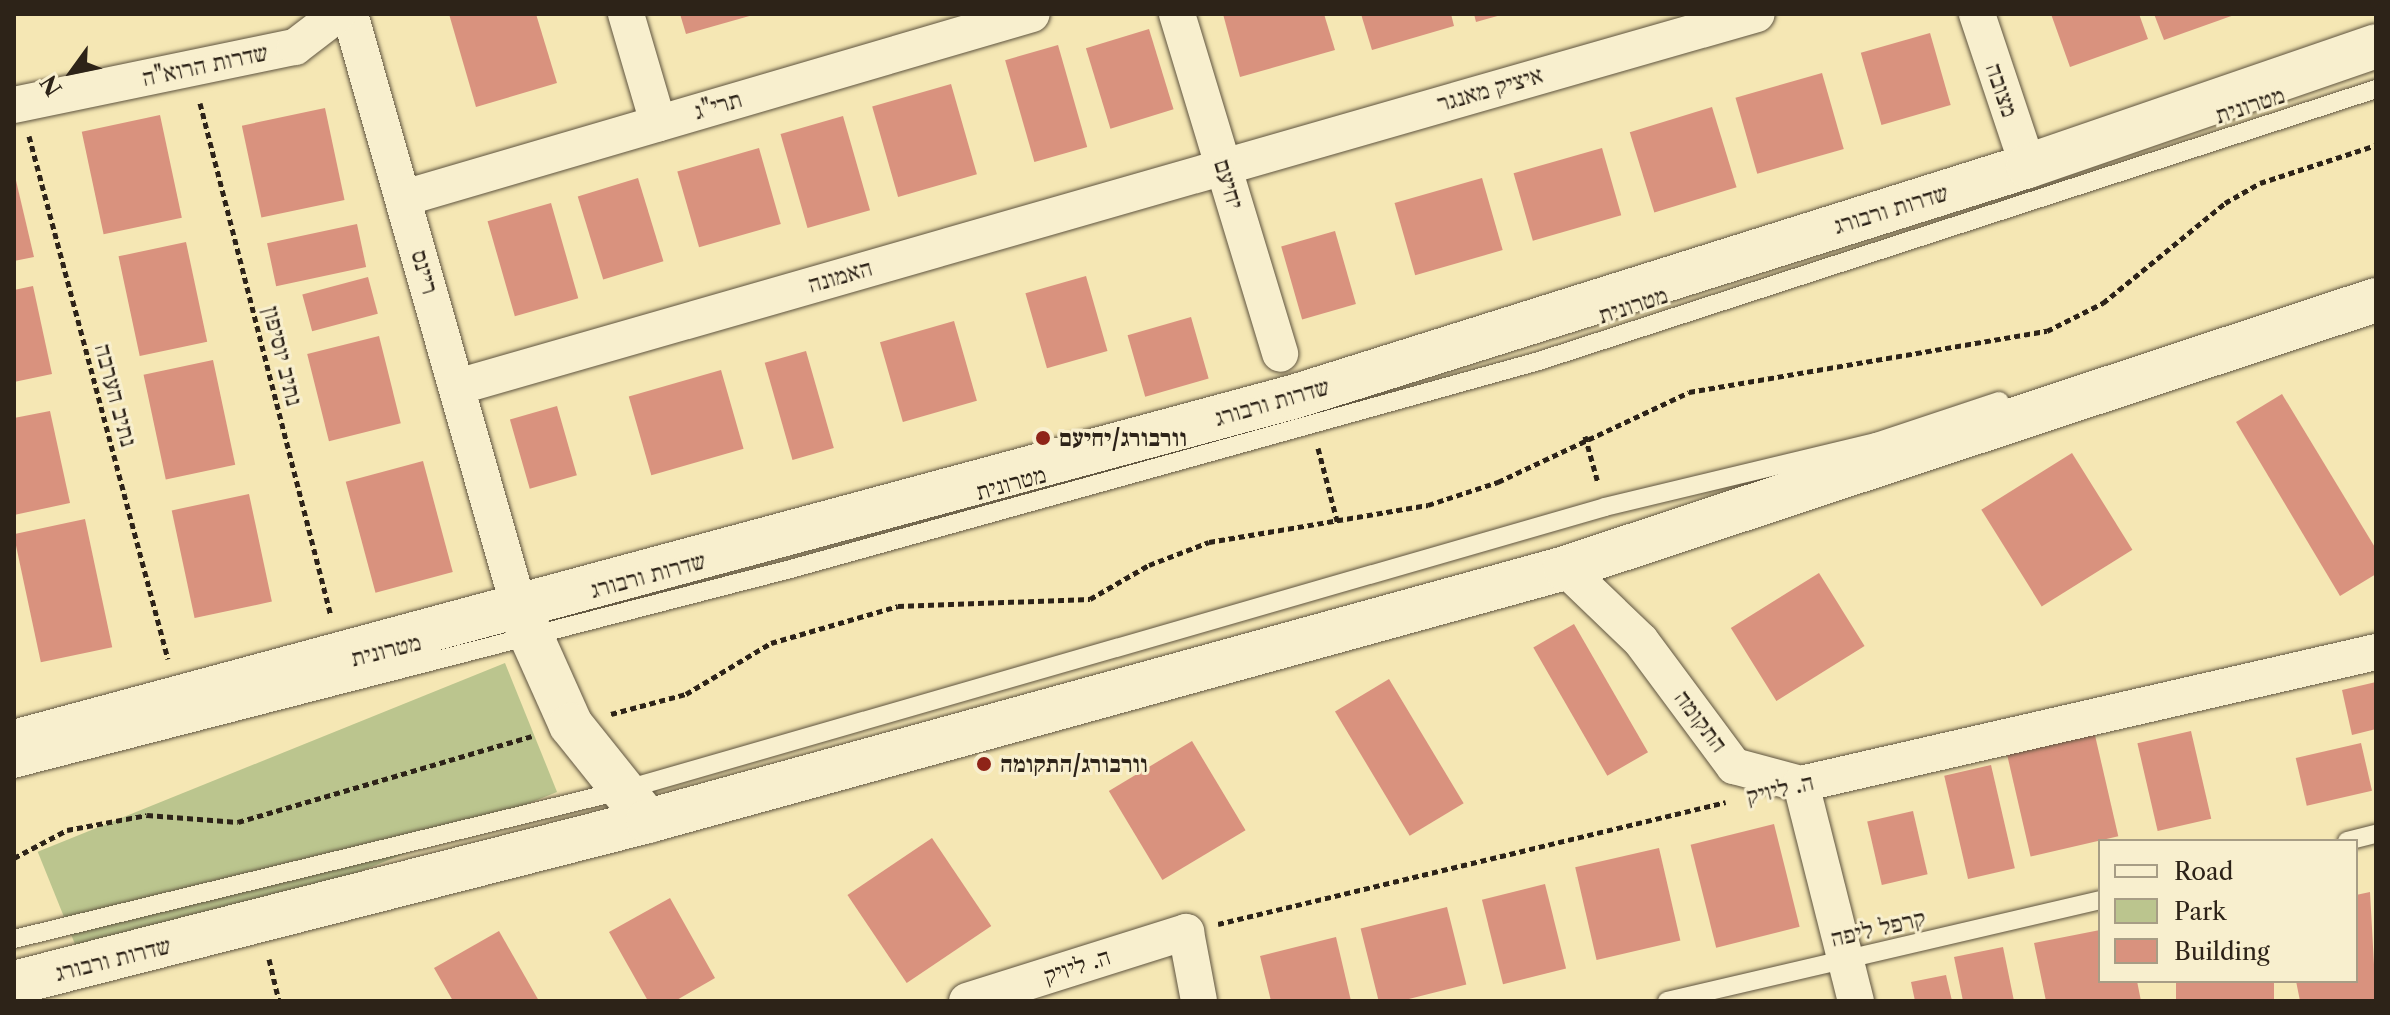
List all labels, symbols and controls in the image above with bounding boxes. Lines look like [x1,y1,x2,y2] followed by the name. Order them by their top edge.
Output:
[32,32,112,112] north arrow
[139,38,271,92] street label: שדרות הרוא"ה
[1979,59,2025,121] street label: מצובה
[1434,60,1546,118] street label: איציק מאנגר
[35,70,68,101] text: N
[2212,80,2288,130] street label: מטרונית
[691,84,745,126] street label: תרי"ג
[1208,156,1250,212] street label: יחיעם
[1830,178,1952,240] street label: שדרות ורבורג
[405,247,445,297] street label: ריינס
[804,253,876,299] street label: האמונה
[1595,280,1671,330] street label: מטרונית
[257,303,309,409] street label: נתיב יוסיפון
[88,340,144,450] street label: נתיב הערבה
[1211,372,1333,432] street label: שדרות ורבורג
[1059,424,1187,452] place label: וורבורג/יחיעם
[1034,429,1052,447] marker: וורבורג/יחיעם
[973,460,1049,506] street label: מטרונית
[587,546,709,604] street label: שדרות ורבורג
[348,627,424,673] street label: מטרונית
[1668,684,1734,758] street label: התקומה
[1000,750,1148,778] place label: וורבורג/התקומה
[975,755,993,773] marker: וורבורג/התקומה
[1743,767,1817,811] street label: ה. ליויק
[2098,839,2358,983] legend
[2174,857,2233,886] text: Road
[2174,897,2226,926] text: Park
[1828,903,1928,953] street label: קרפל ליפה
[52,931,174,987] street label: שדרות ורבורג
[2174,937,2270,966] text: Building
[1040,942,1114,990] street label: ה. ליויק

